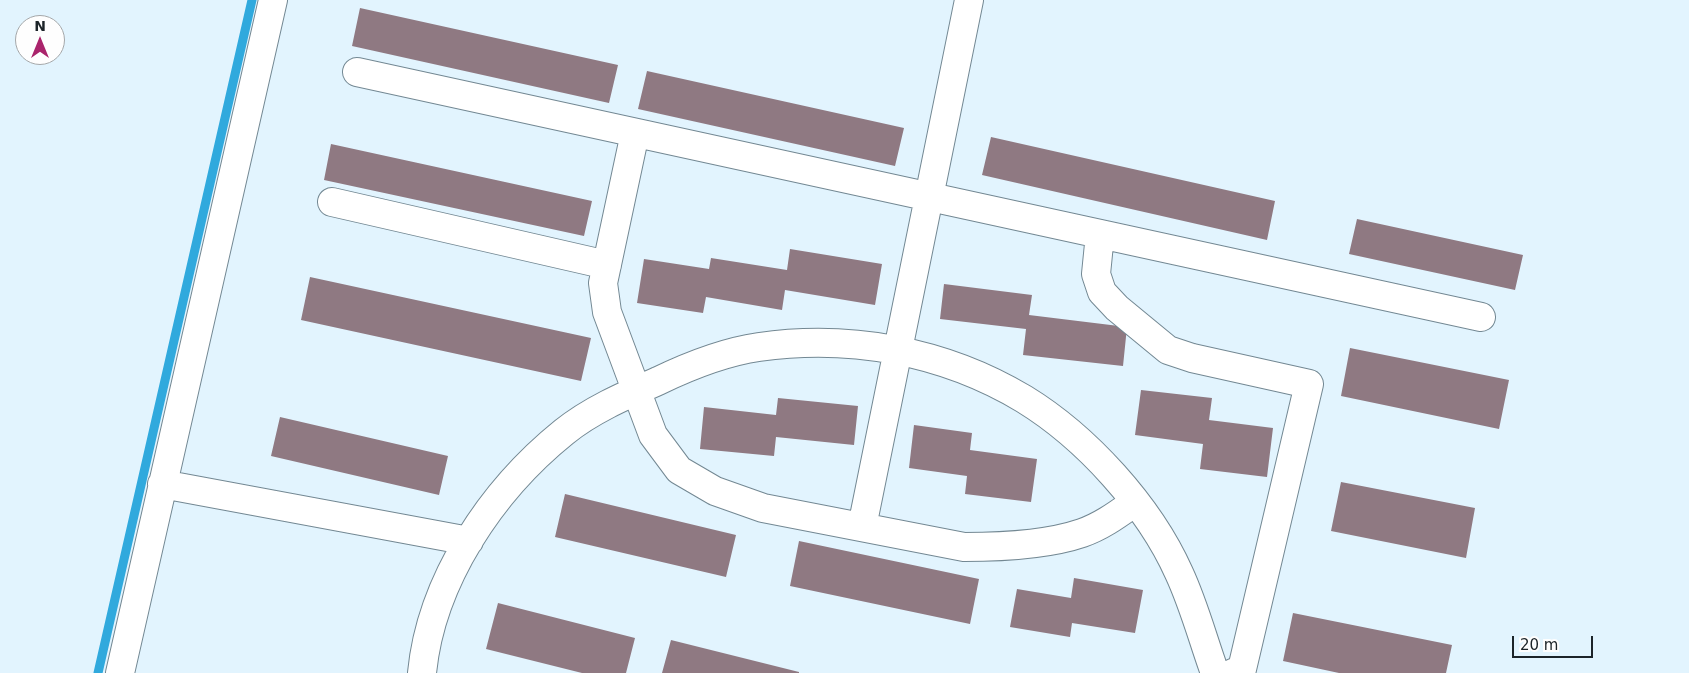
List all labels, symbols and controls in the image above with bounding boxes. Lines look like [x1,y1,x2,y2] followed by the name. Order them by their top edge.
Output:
[15,15,65,65] north arrow
[34,18,46,34] text: N
[1514,626,1595,658] scale bar
[1520,636,1558,654] text: 20 m

